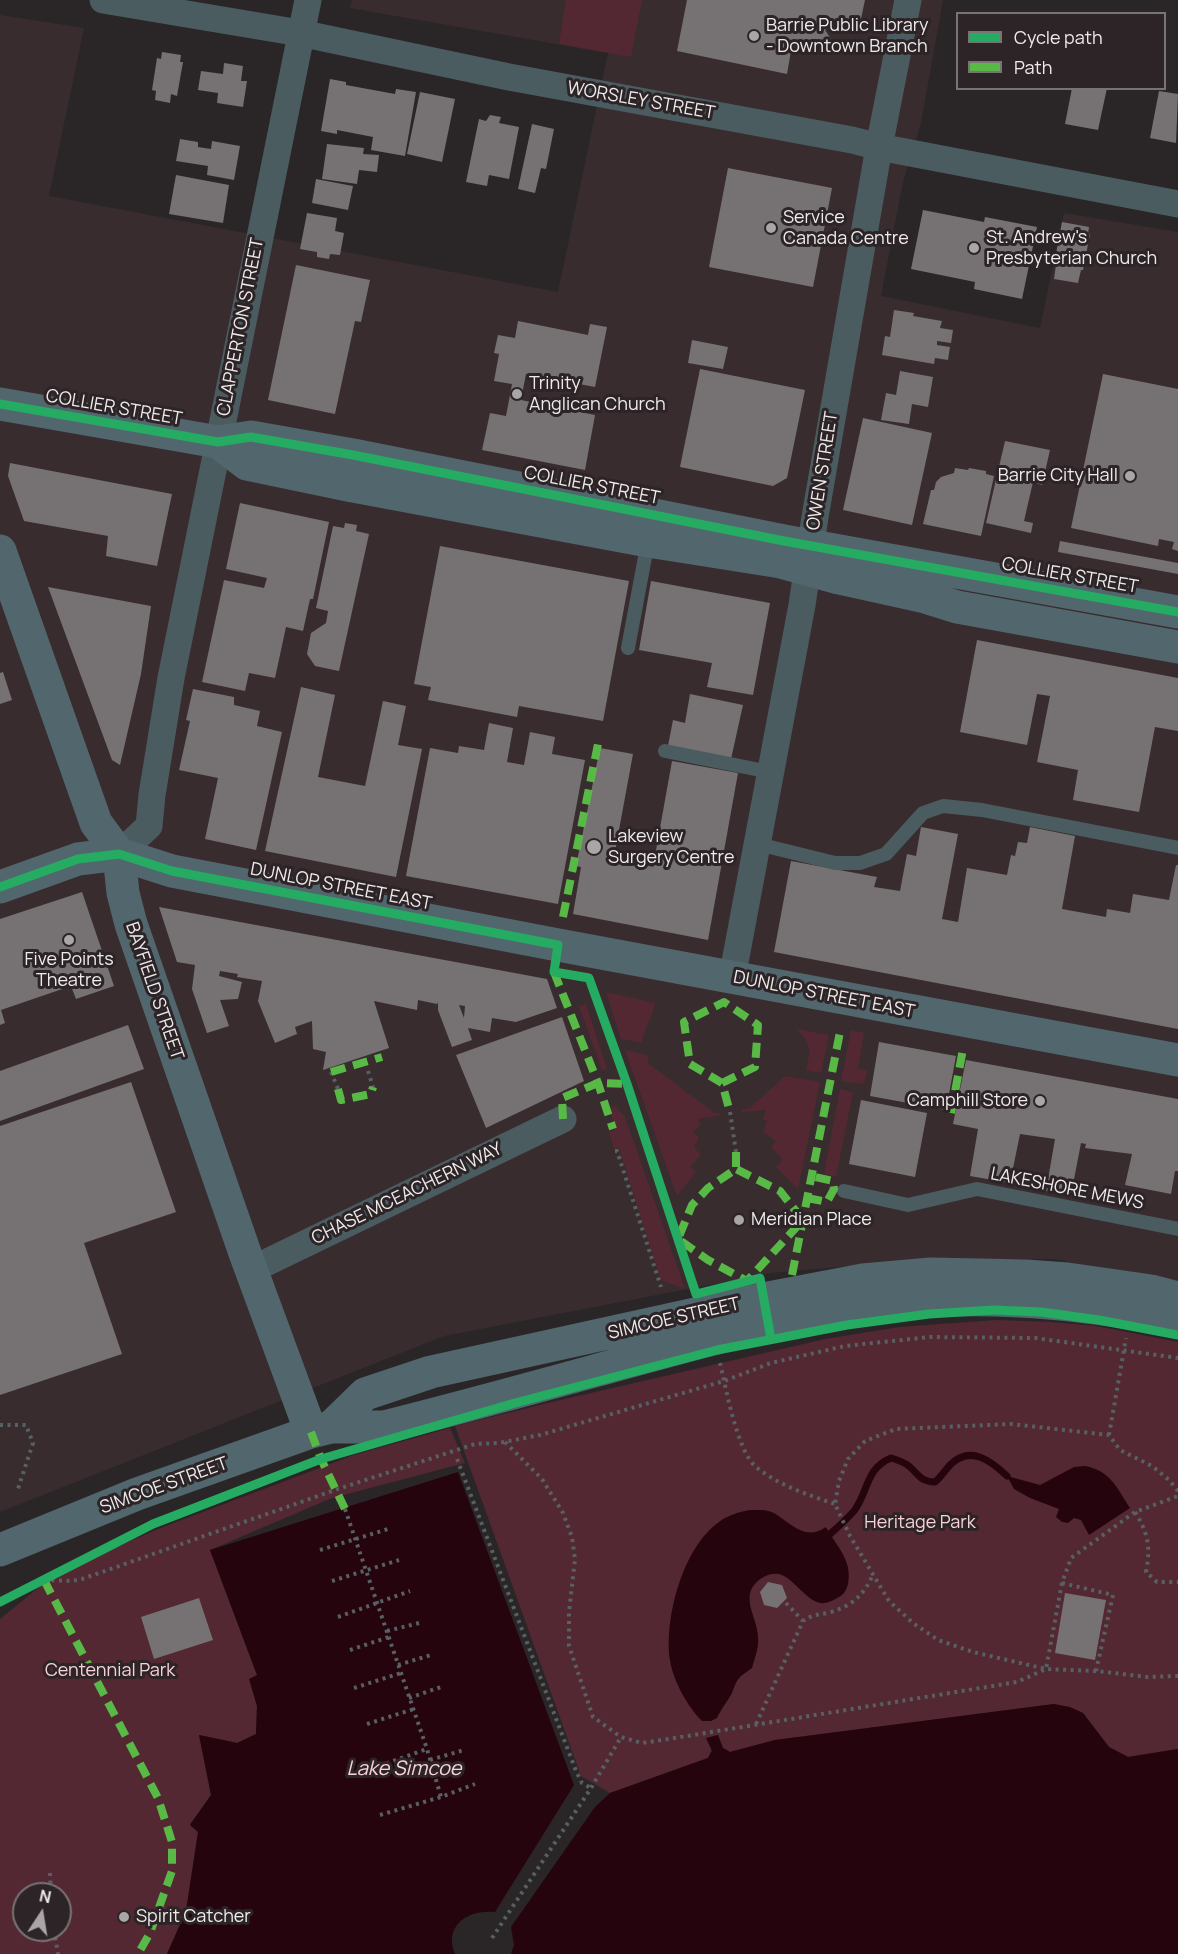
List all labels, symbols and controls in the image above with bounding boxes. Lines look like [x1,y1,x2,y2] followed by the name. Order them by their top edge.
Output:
[956,12,1166,90] legend
[766,15,929,57] place label: Barrie Public Library - Downtown Branch
[1014,25,1103,49] text: Cycle path
[747,29,761,43] marker: Barrie Public Library - Downtown Branch
[1014,55,1052,79] text: Path
[566,77,716,125] street label: WORSLEY STREET
[783,207,909,250] place label: Service Canada Centre
[764,221,778,235] marker: Service Canada Centre
[986,227,1157,270] place label: St. Andrew's Presbyterian Church
[213,236,269,418] street label: CLAPPERTON STREET
[967,241,981,255] marker: St. Andrew's Presbyterian Church
[529,373,666,416] place label: Trinity Anglican Church
[44,385,184,431] street label: COLLIER STREET
[510,387,524,401] marker: Trinity Anglican Church
[803,410,843,532] street label: OWEN STREET
[522,462,662,510] street label: COLLIER STREET
[998,465,1118,487] place label: Barrie City Hall
[1123,469,1137,483] marker: Barrie City Hall
[1000,553,1140,599] street label: COLLIER STREET
[608,826,734,868] place label: Lakeview Surgery Centre
[585,838,603,856] marker: Lakeview Surgery Centre
[248,859,434,915] street label: DUNLOP STREET EAST
[120,919,188,1063] street label: BAYFIELD STREET
[62,933,76,947] marker: Five Points Theatre
[24,949,114,992] place label: Five Points Theatre
[731,967,917,1023] street label: DUNLOP STREET EAST
[907,1090,1028,1112] place label: Camphill Store
[1033,1094,1047,1108] marker: Camphill Store
[308,1138,506,1250] street label: CHASE MCEACHERN WAY
[989,1164,1145,1214] street label: LAKESHORE MEWS
[751,1209,872,1231] place label: Meridian Place
[732,1213,746,1227] marker: Meridian Place
[606,1293,742,1345] street label: SIMCOE STREET
[97,1453,231,1519] street label: SIMCOE STREET
[864,1512,976,1534] park label: Heritage Park
[45,1660,175,1682] park label: Centennial Park
[347,1757,461,1781] water label: Lake Simcoe
[12,1882,72,1942] north arrow
[37,1884,53,1908] text: N
[136,1906,251,1928] place label: Spirit Catcher
[117,1910,131,1924] marker: Spirit Catcher

